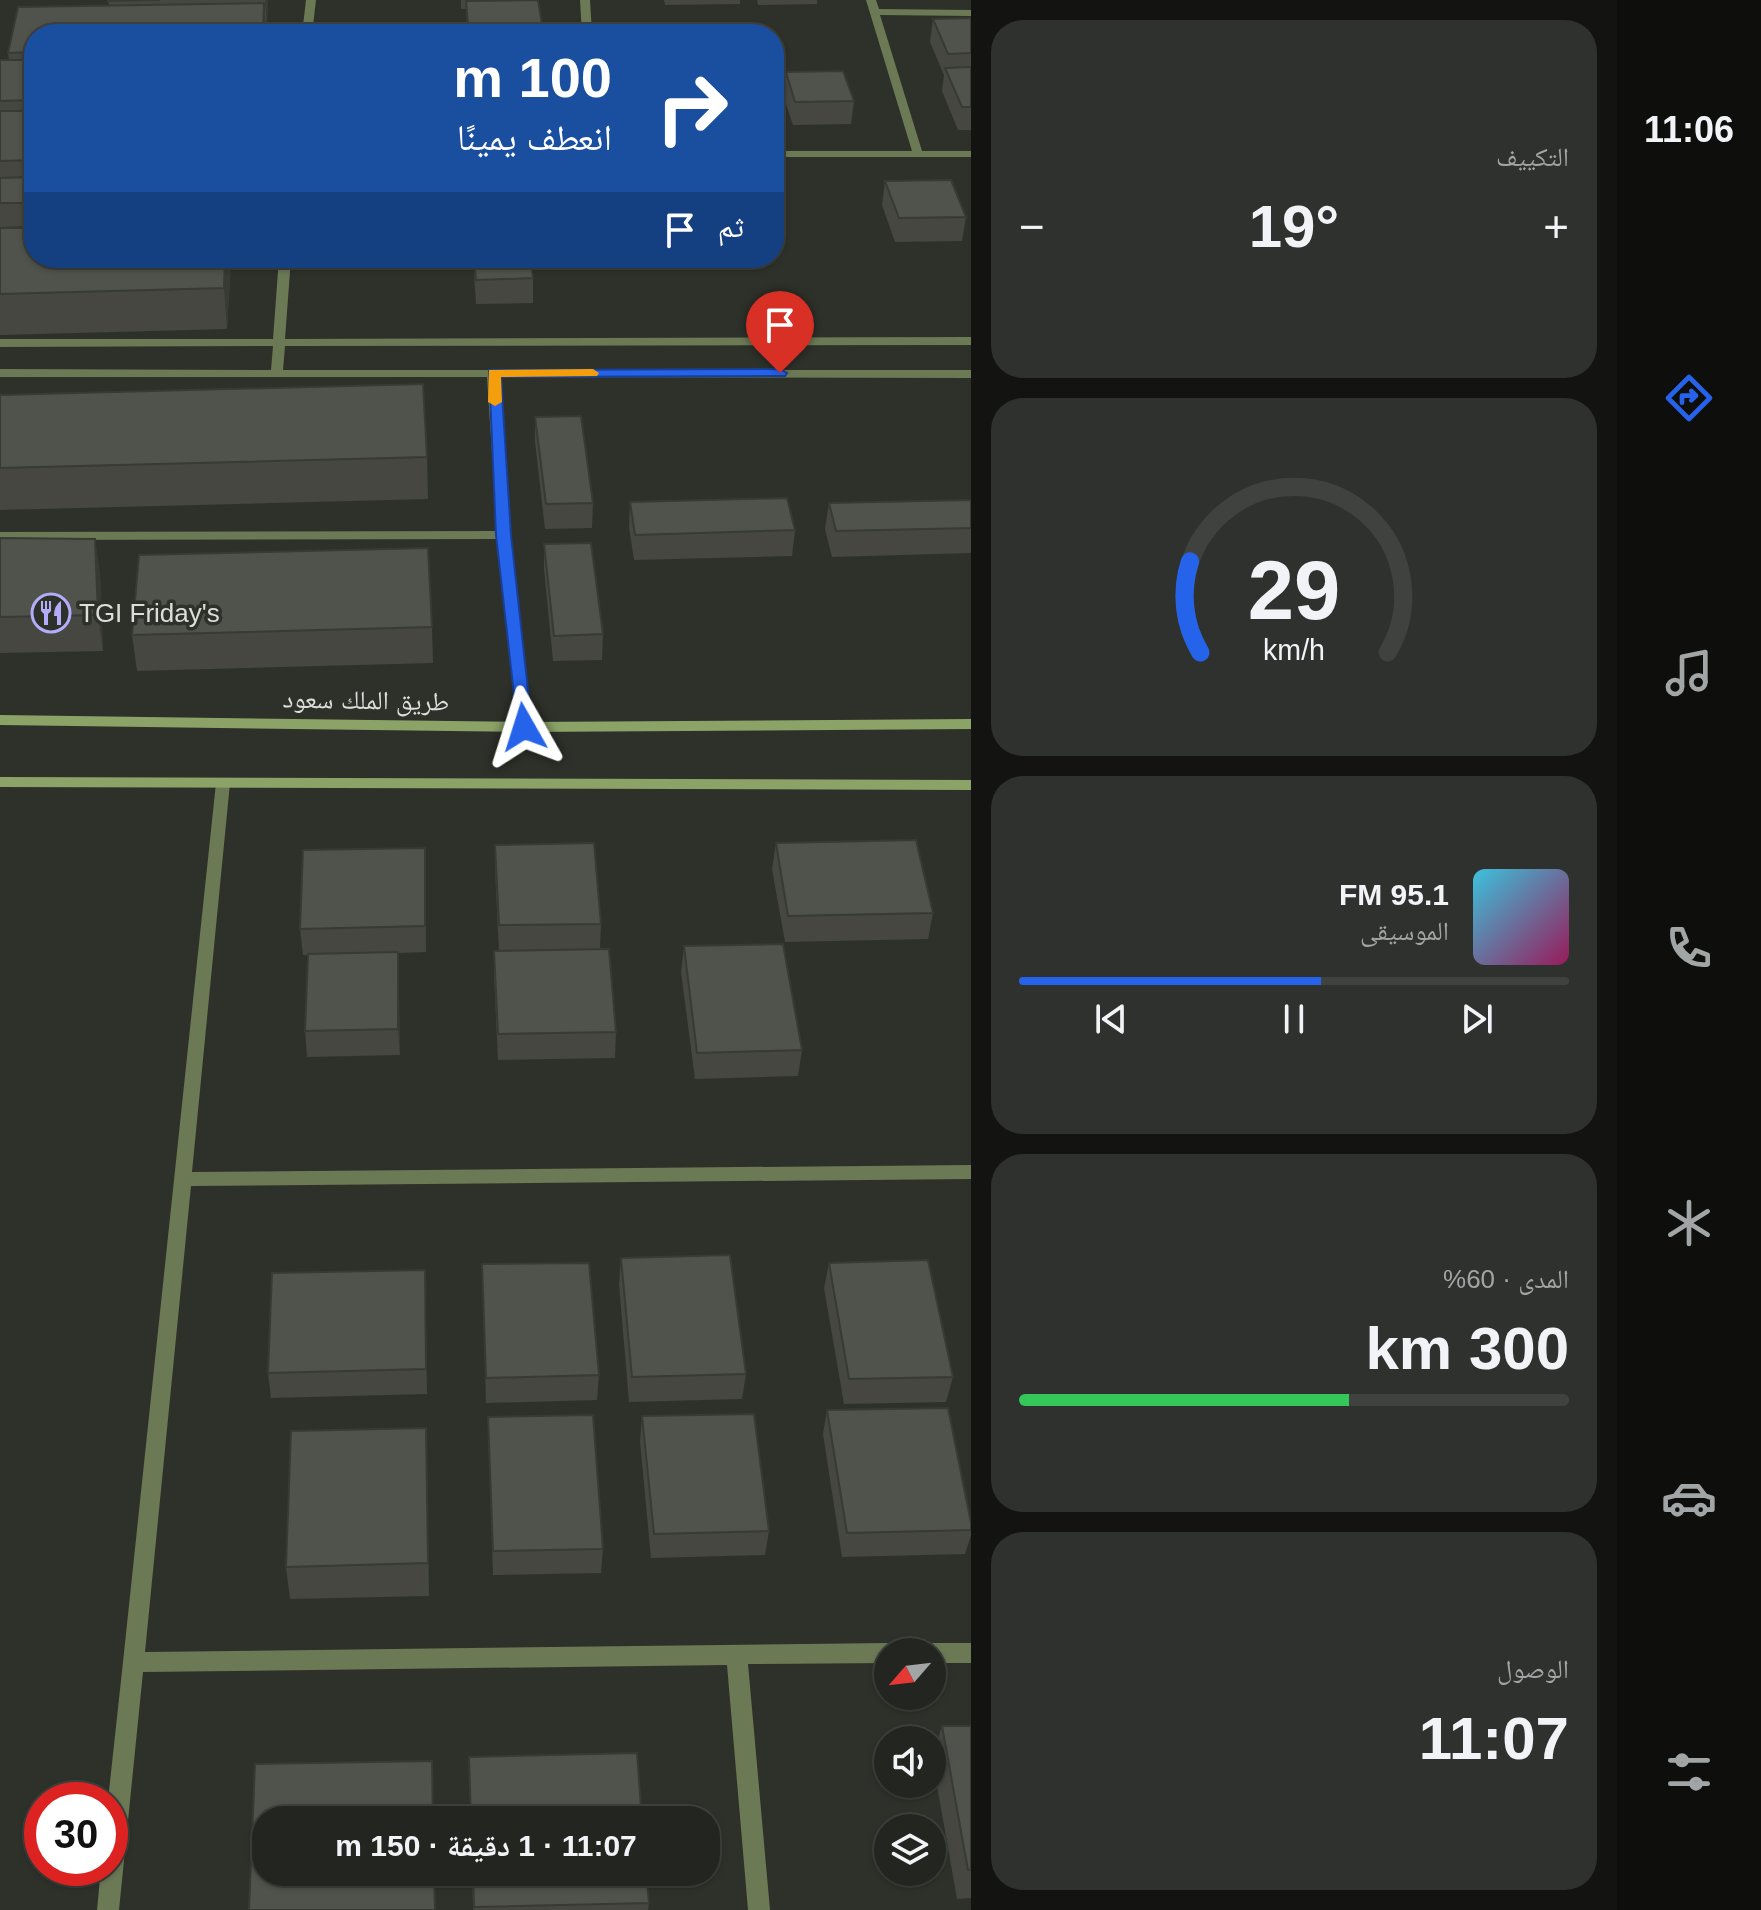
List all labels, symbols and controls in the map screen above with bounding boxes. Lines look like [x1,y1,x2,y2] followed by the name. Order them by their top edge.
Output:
[453,46,612,109] text: 100 m
[640,56,744,160] icon: right
[1644,109,1734,150] text: 11:06
[457,117,612,158] text: انعطف يمينًا
[1496,142,1569,172] text: التكييف
[1249,193,1339,260] text: 19°
[1019,202,1045,251] text: −
[1543,202,1569,251] text: +
[658,208,702,252] icon: arrive
[718,210,744,243] text: ثم
[746,291,814,373] pin
[758,303,802,347] icon: arrive
[1661,370,1717,426] icon: directions
[1248,544,1340,637] text: 29
[30,592,72,634] restaurant icon: TGI Friday's
[79,598,220,628] place label: TGI Friday's
[1263,634,1325,666] text: km/h
[1661,645,1717,701] icon: music
[282,684,449,717] street label: طريق الملك سعود
[482,685,566,769] position arrow
[1339,878,1449,911] text: 95.1 FM
[1360,916,1449,946] text: الموسيقى
[1661,920,1717,976] icon: phone
[1089,997,1133,1041] icon: previous
[1272,997,1316,1041] icon: pause
[1455,997,1499,1041] icon: next
[1661,1195,1717,1251] icon: climate
[1443,1264,1569,1294] text: المدى · 60%
[1366,1315,1569,1382] text: 300 km
[1661,1470,1717,1526] icon: car
[874,1638,946,1710] north arrow
[874,1638,946,1886] map controls
[1497,1654,1569,1684] text: الوصول
[1419,1705,1569,1772] text: 11:07
[874,1726,946,1798] button: sound
[1661,1744,1717,1800] icon: filters
[24,1782,128,1886] speed limit sign: 30
[874,1814,946,1886] button: layers
[335,1829,637,1862] text: 11:07 · 1 دقيقة · 150 m

